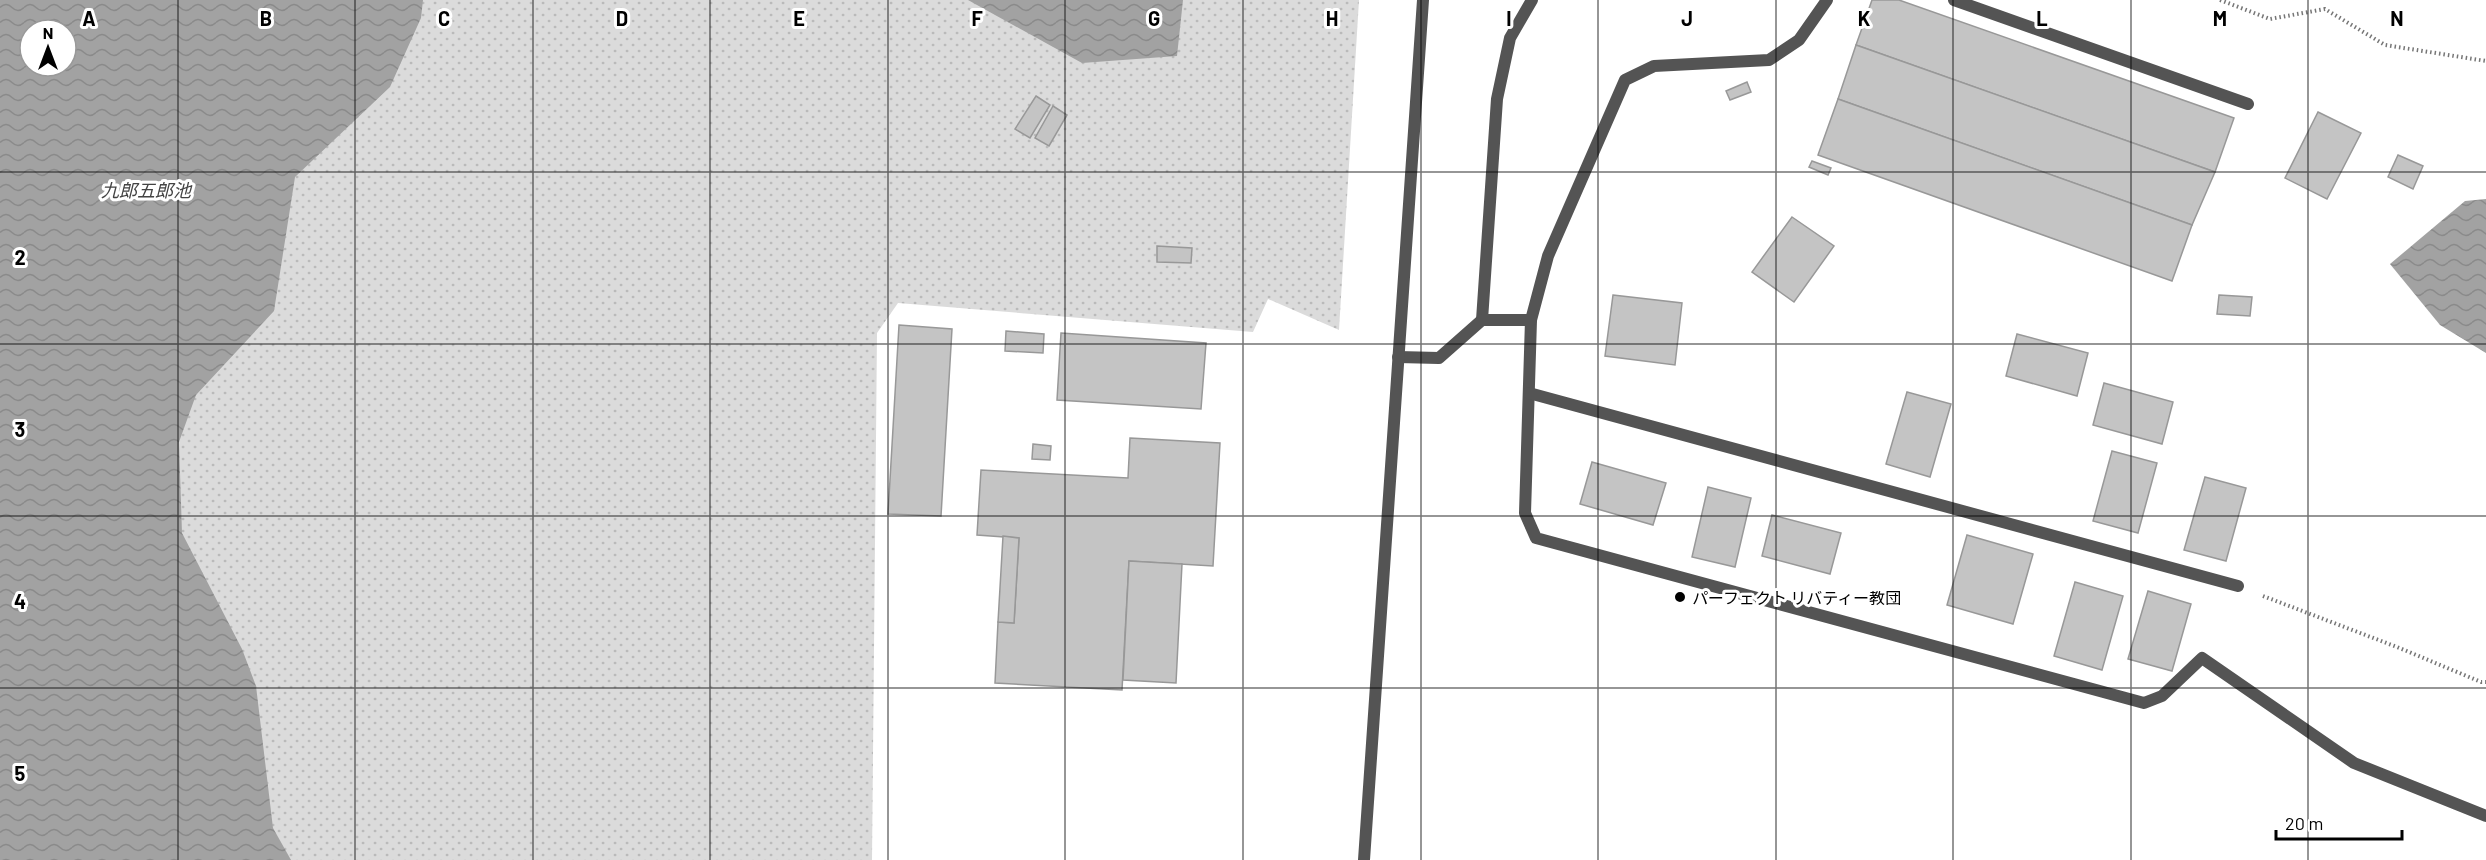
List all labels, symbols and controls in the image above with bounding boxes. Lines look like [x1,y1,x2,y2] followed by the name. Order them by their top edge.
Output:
[82,6,96,30] text: A
[260,6,272,30] text: B
[438,6,450,30] text: C
[616,6,628,30] text: D
[793,6,805,30] text: E
[971,6,983,30] text: F
[1148,6,1160,30] text: G
[1326,6,1338,30] text: H
[1506,6,1512,30] text: I
[1681,6,1693,30] text: J
[1858,6,1871,30] text: K
[2036,6,2048,30] text: L
[2213,6,2227,30] text: M
[2390,6,2404,30] text: N
[18,18,78,78] north arrow
[43,23,53,42] text: N
[101,179,193,201] water label: 九郎五郎池
[14,245,26,269] text: 2
[15,417,25,441] text: 3
[1692,588,1901,607] place label: パーフェクト リバティー教団
[14,589,26,613] text: 4
[1673,590,1687,604] marker: パーフェクト リバティー教団
[15,761,26,785] text: 5
[2276,803,2402,841] scale bar
[2285,812,2323,834] text: 20 m

